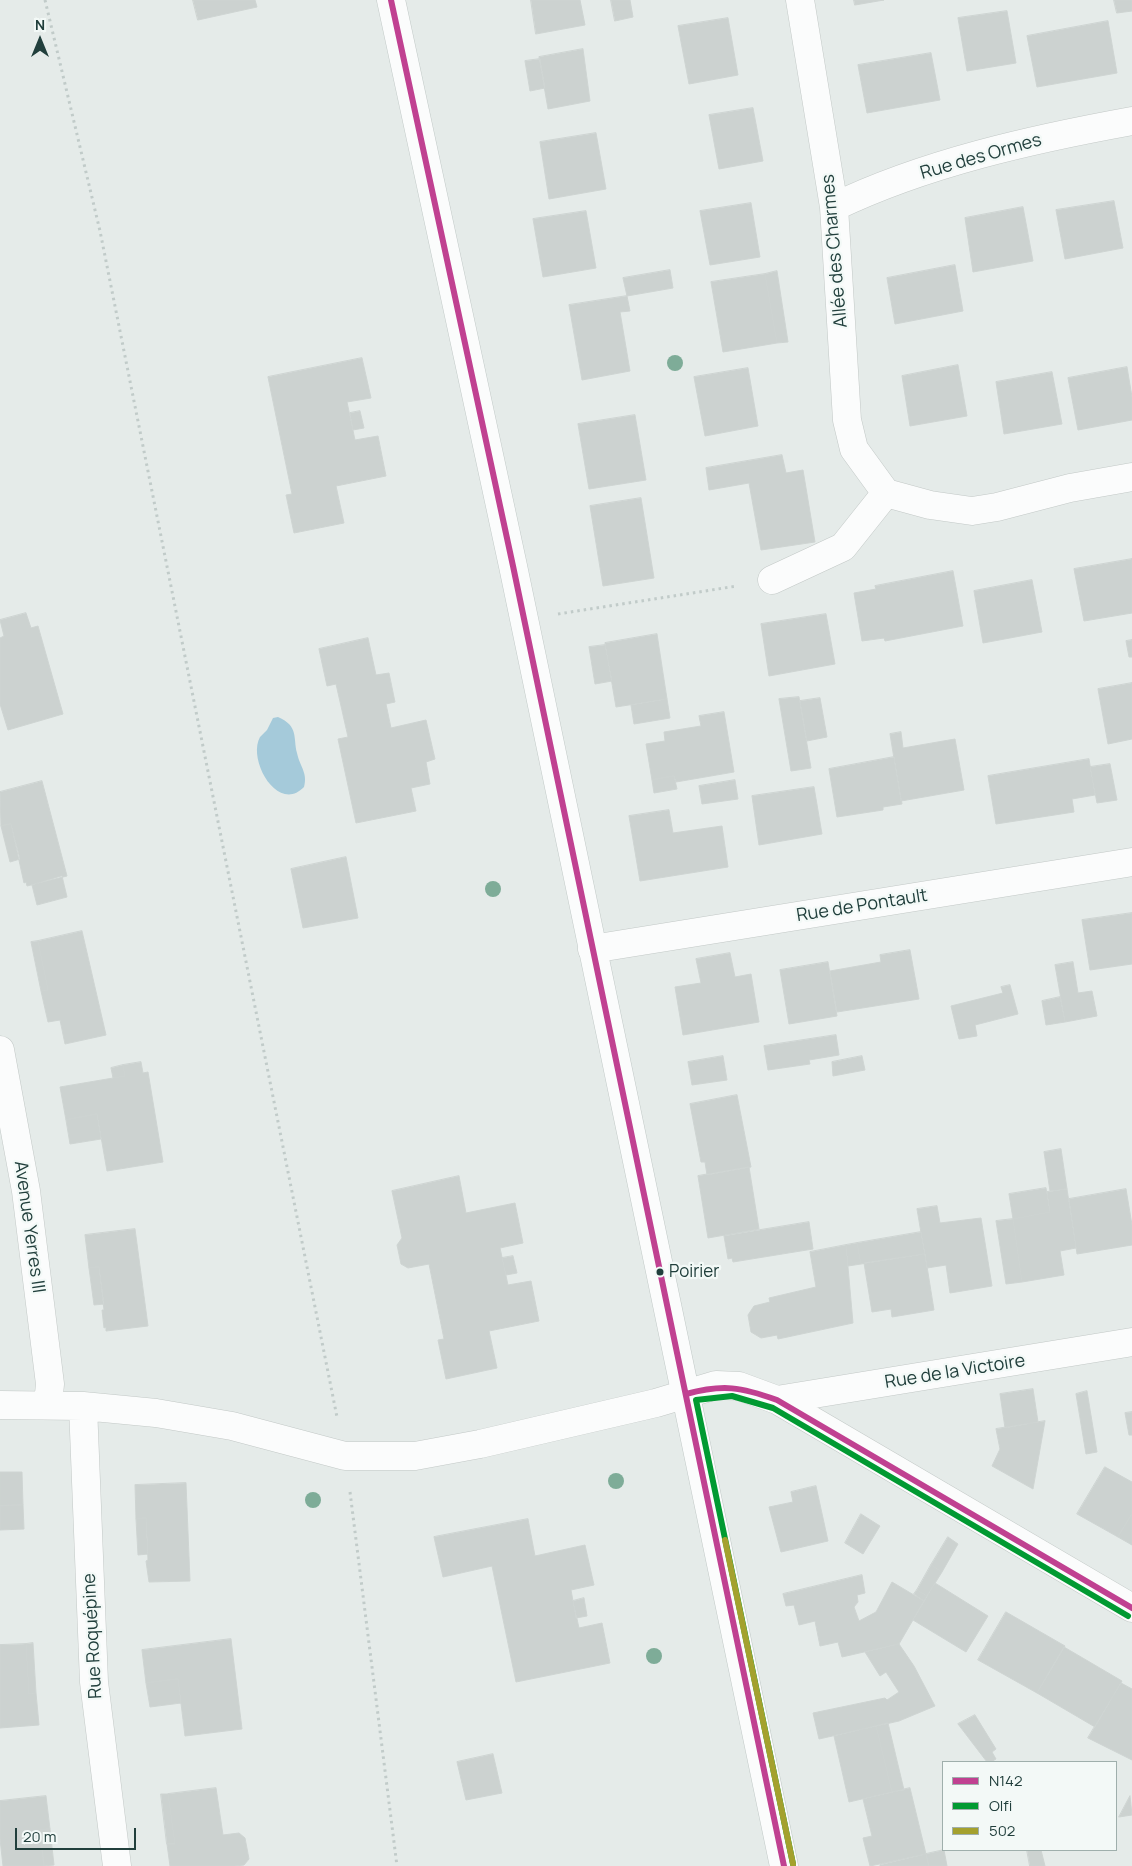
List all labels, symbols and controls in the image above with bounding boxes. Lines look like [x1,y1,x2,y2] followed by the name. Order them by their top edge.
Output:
[15,15,65,65] north arrow
[35,15,45,34] text: N
[918,129,1044,185] street label: Rue des Ormes
[818,173,852,329] street label: Allée des Charmes
[795,885,929,927] street label: Rue de Pontault
[9,1160,49,1294] street label: Avenue Yerres III
[669,1262,719,1282] place label: Poirier
[655,1267,665,1277] marker: Poirier
[883,1350,1027,1394] street label: Rue de la Victoire
[79,1573,107,1699] street label: Rue Roquépine
[942,1761,1117,1851] legend
[989,1770,1023,1791] text: N142
[989,1795,1012,1816] text: Olfi
[18,1818,139,1850] scale bar
[989,1820,1015,1841] text: 502
[23,1826,56,1847] text: 20 m

